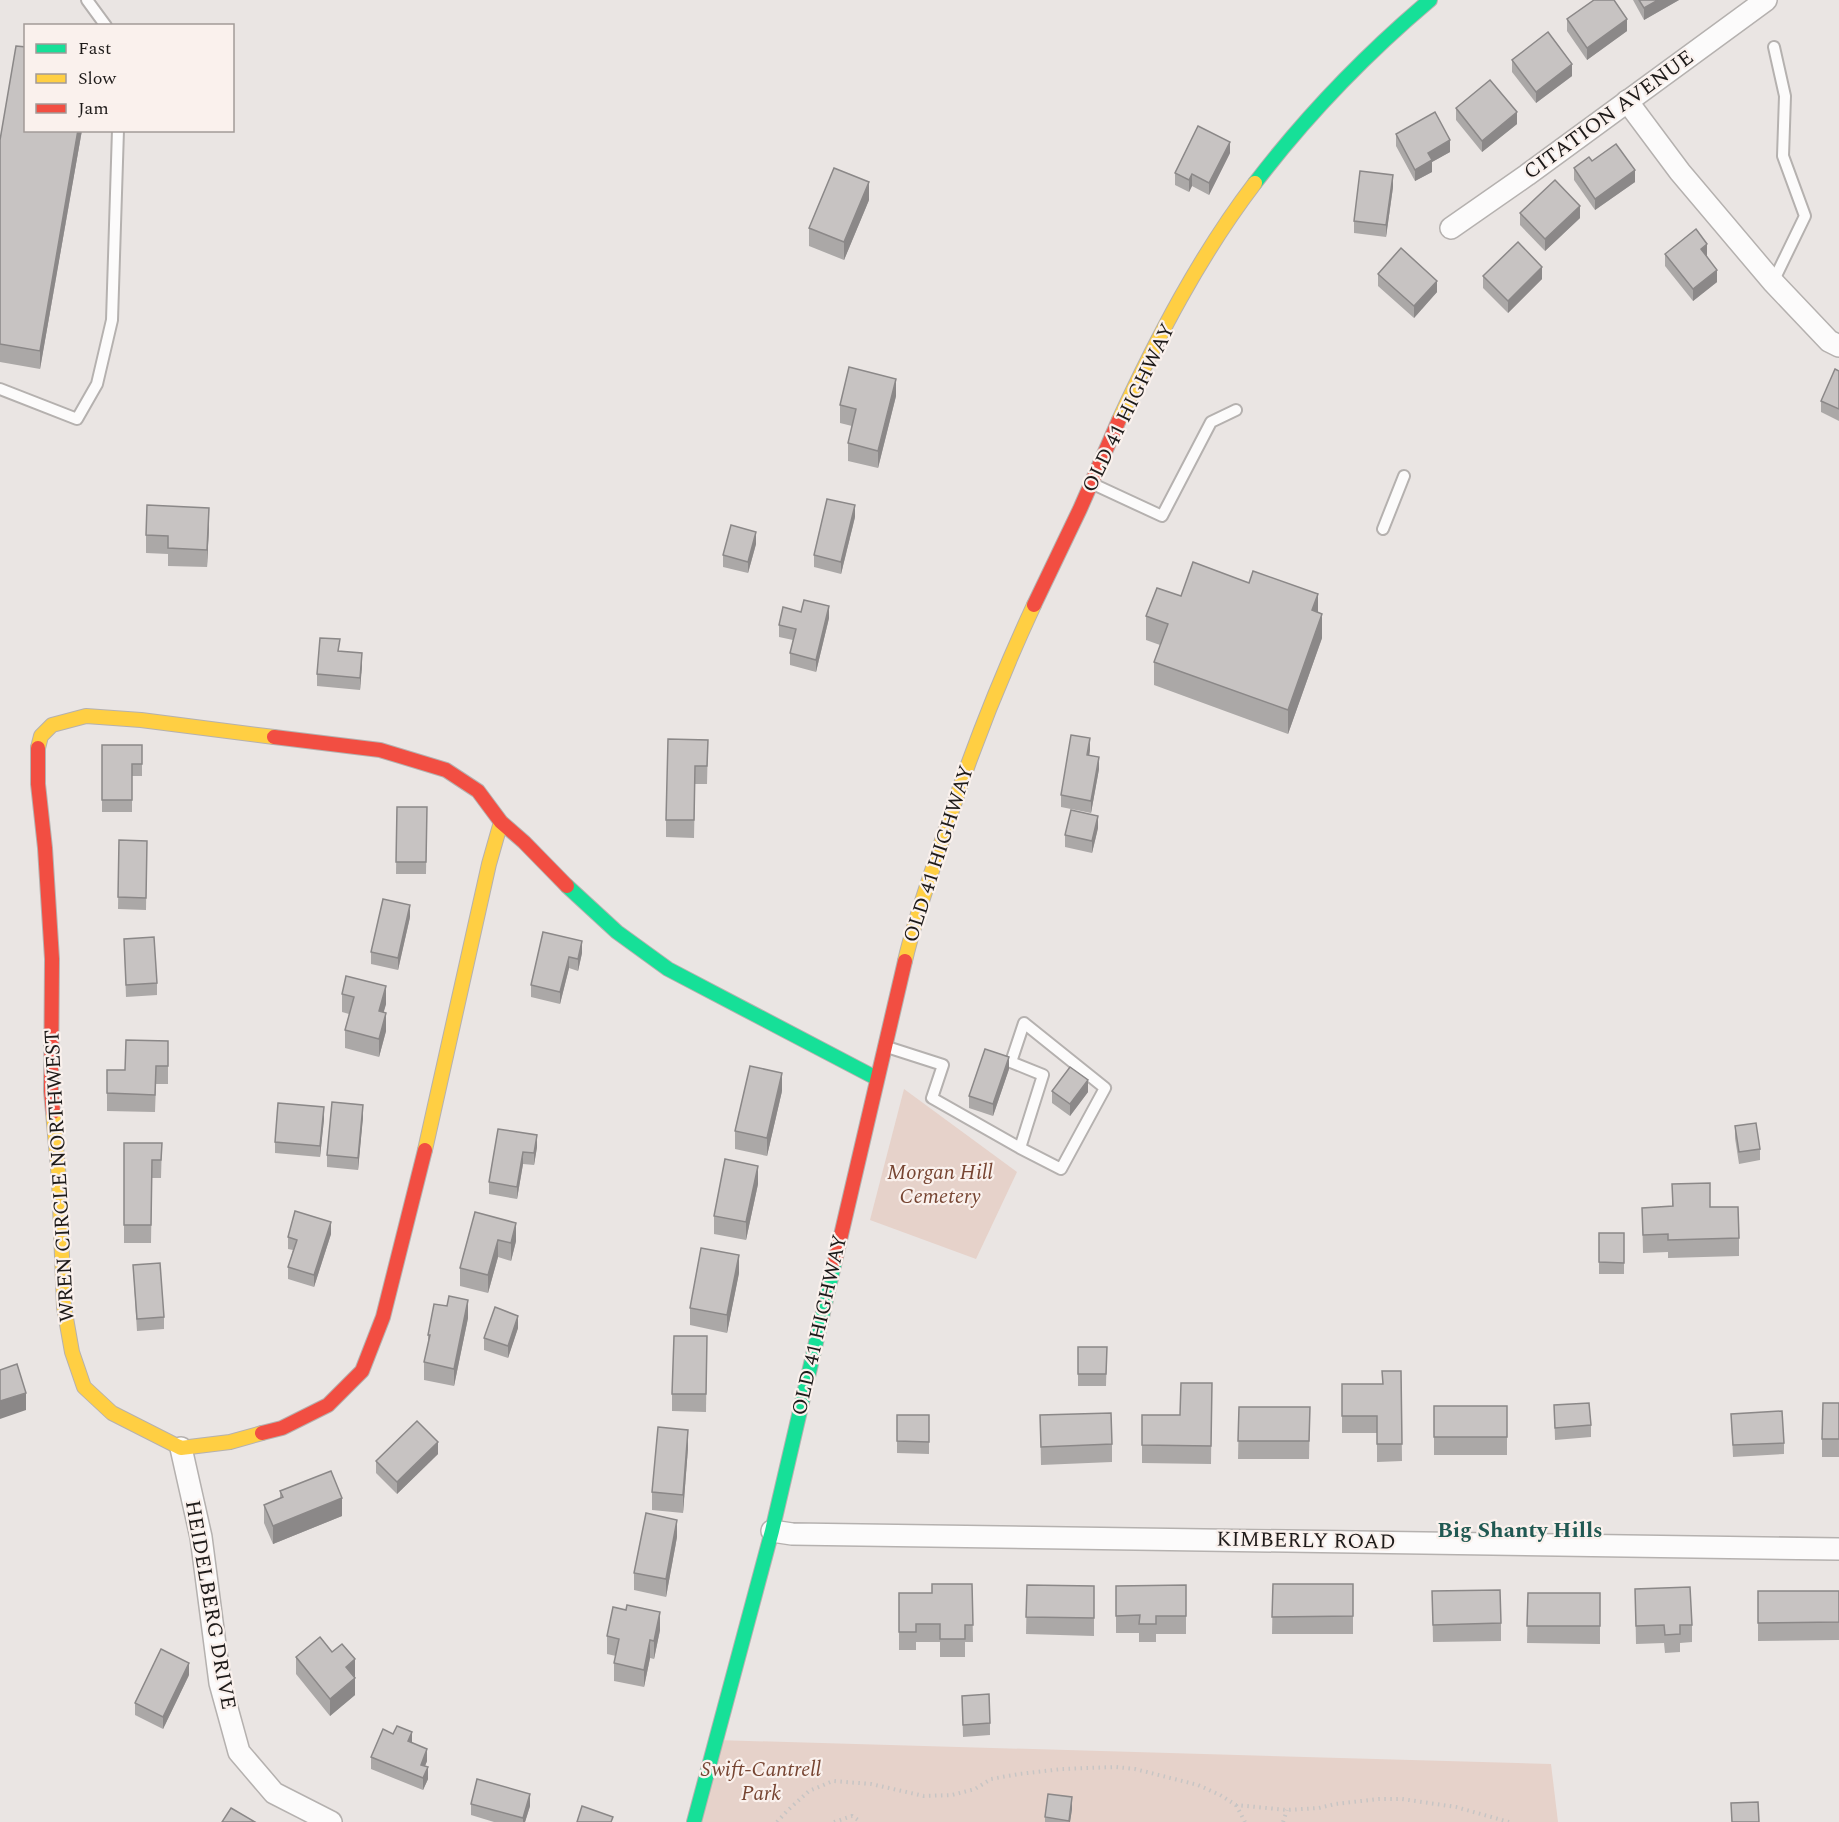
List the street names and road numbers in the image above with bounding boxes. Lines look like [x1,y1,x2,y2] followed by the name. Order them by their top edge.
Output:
[1517,42,1701,188] street label: CITATION AVENUE
[1074,318,1184,498] street label: OLD 41 HIGHWAY
[895,761,983,947] street label: OLD 41 HIGHWAY
[36,1029,84,1323] street label: WREN CIRCLE NORTHWEST
[784,1231,856,1419] street label: OLD 41 HIGHWAY
[176,1498,244,1712] street label: HEIDELBERG DRIVE
[1216,1523,1396,1559] street label: KIMBERLY ROAD

